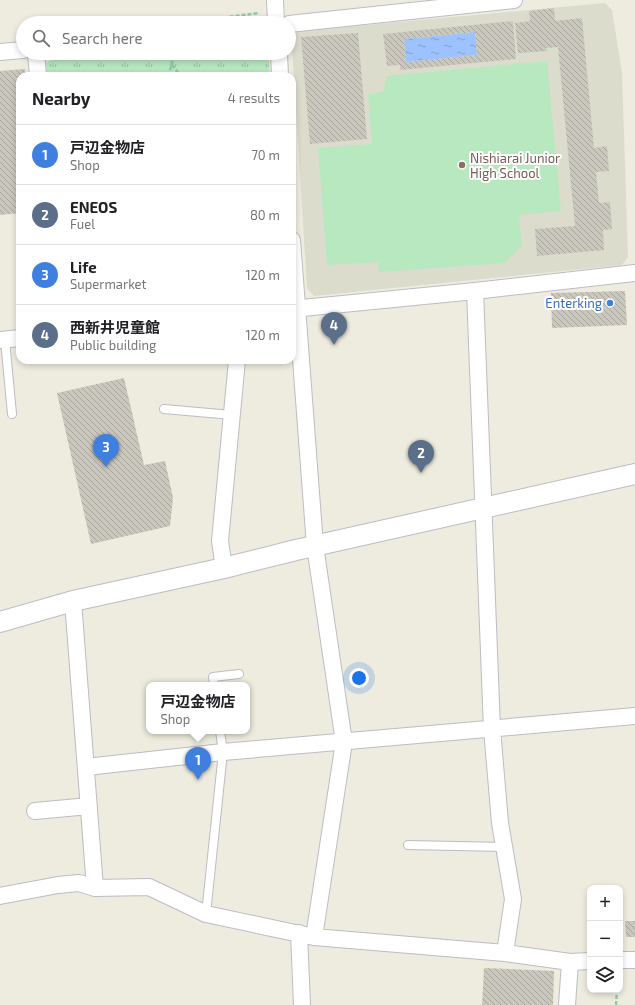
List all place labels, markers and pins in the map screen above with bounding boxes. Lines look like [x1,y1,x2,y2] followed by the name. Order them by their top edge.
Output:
[470,150,560,181] place label: Nishiarai Junior High School
[457,160,467,170] marker: Nishiarai Junior High School
[545,295,602,311] place label: Enterking
[605,298,615,308] marker: Enterking
[321,312,347,345] pin: 4
[93,434,119,467] pin: 3
[408,440,434,473] pin: 2
[185,747,211,780] pin: 1

